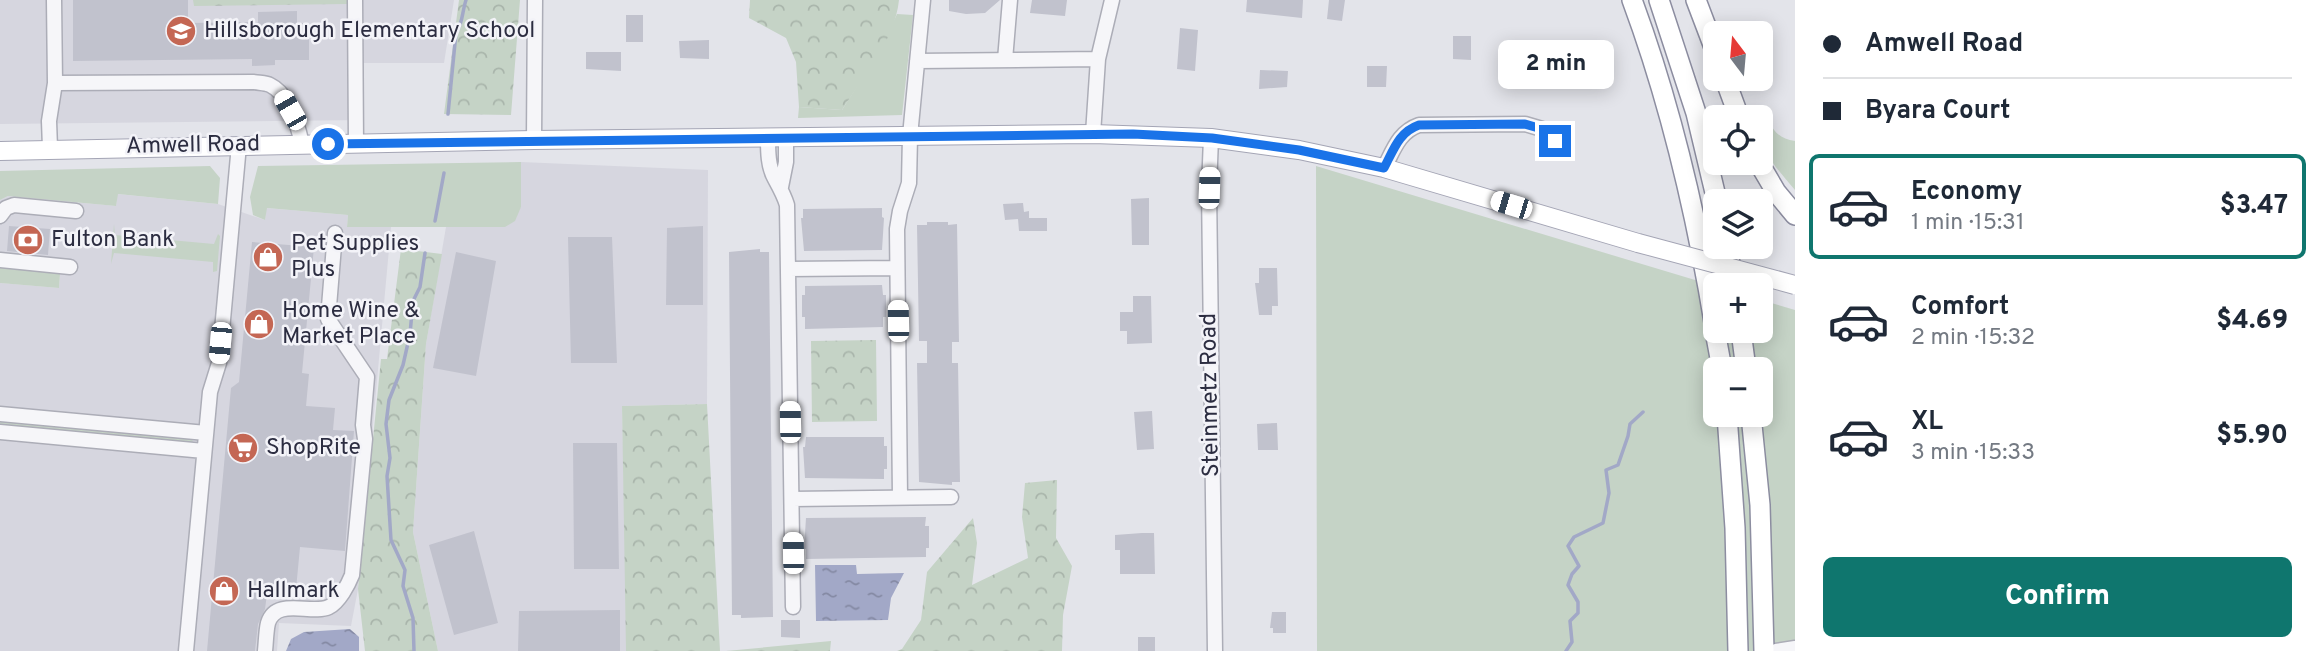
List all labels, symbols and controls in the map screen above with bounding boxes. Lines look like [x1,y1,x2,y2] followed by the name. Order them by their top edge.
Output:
[164,14,198,48] school or university icon: Hillsborough Elementary School
[204,17,535,46] place label: Hillsborough Elementary School
[1703,21,1773,91] north arrow
[1703,21,1773,427] map controls
[1865,28,2023,61] text: Amwell Road
[1497,40,1613,88] callout: 2 min
[1526,50,1586,79] text: 2 min
[271,87,310,133] car
[1865,95,2010,128] text: Byara Court
[1703,105,1773,175] button: locate
[1539,125,1571,157] route end
[312,128,344,160] route start
[126,130,260,162] street label: Amwell Road
[1198,167,1221,209] car
[1827,175,1890,238] icon: car
[1911,176,2022,209] text: Economy
[1488,189,1535,221] car
[1703,189,1773,259] button: layers
[2220,190,2288,223] text: $3.47
[1911,209,2024,238] text: 1 min · 15:31
[11,223,45,257] bank icon: Fulton Bank
[51,226,175,255] place label: Fulton Bank
[291,230,419,285] place label: Pet Supplies Plus
[251,240,285,274] shop icon: Pet Supplies Plus
[1703,273,1773,343] button: +
[1827,290,1890,353] icon: car
[1911,291,2009,324] text: Comfort
[282,297,420,352] place label: Home Wine & Market Place
[888,300,909,342] car
[2216,305,2288,338] text: $4.69
[242,307,276,341] shop icon: Home Wine & Market Place
[1195,313,1227,477] street label: Steinmetz Road
[208,321,233,365] car
[1911,324,2035,353] text: 2 min · 15:32
[1703,357,1773,427] button: −
[780,401,801,443] car
[1827,405,1890,468] icon: car
[1911,406,1943,439] text: XL
[2216,420,2288,453] text: $5.90
[226,431,260,465] supermarket icon: ShopRite
[266,434,361,463] place label: ShopRite
[1911,439,2035,468] text: 3 min · 15:33
[783,532,804,574] car
[1823,557,2292,637] button: Confirm
[207,574,241,608] shop icon: Hallmark
[247,577,340,606] place label: Hallmark

